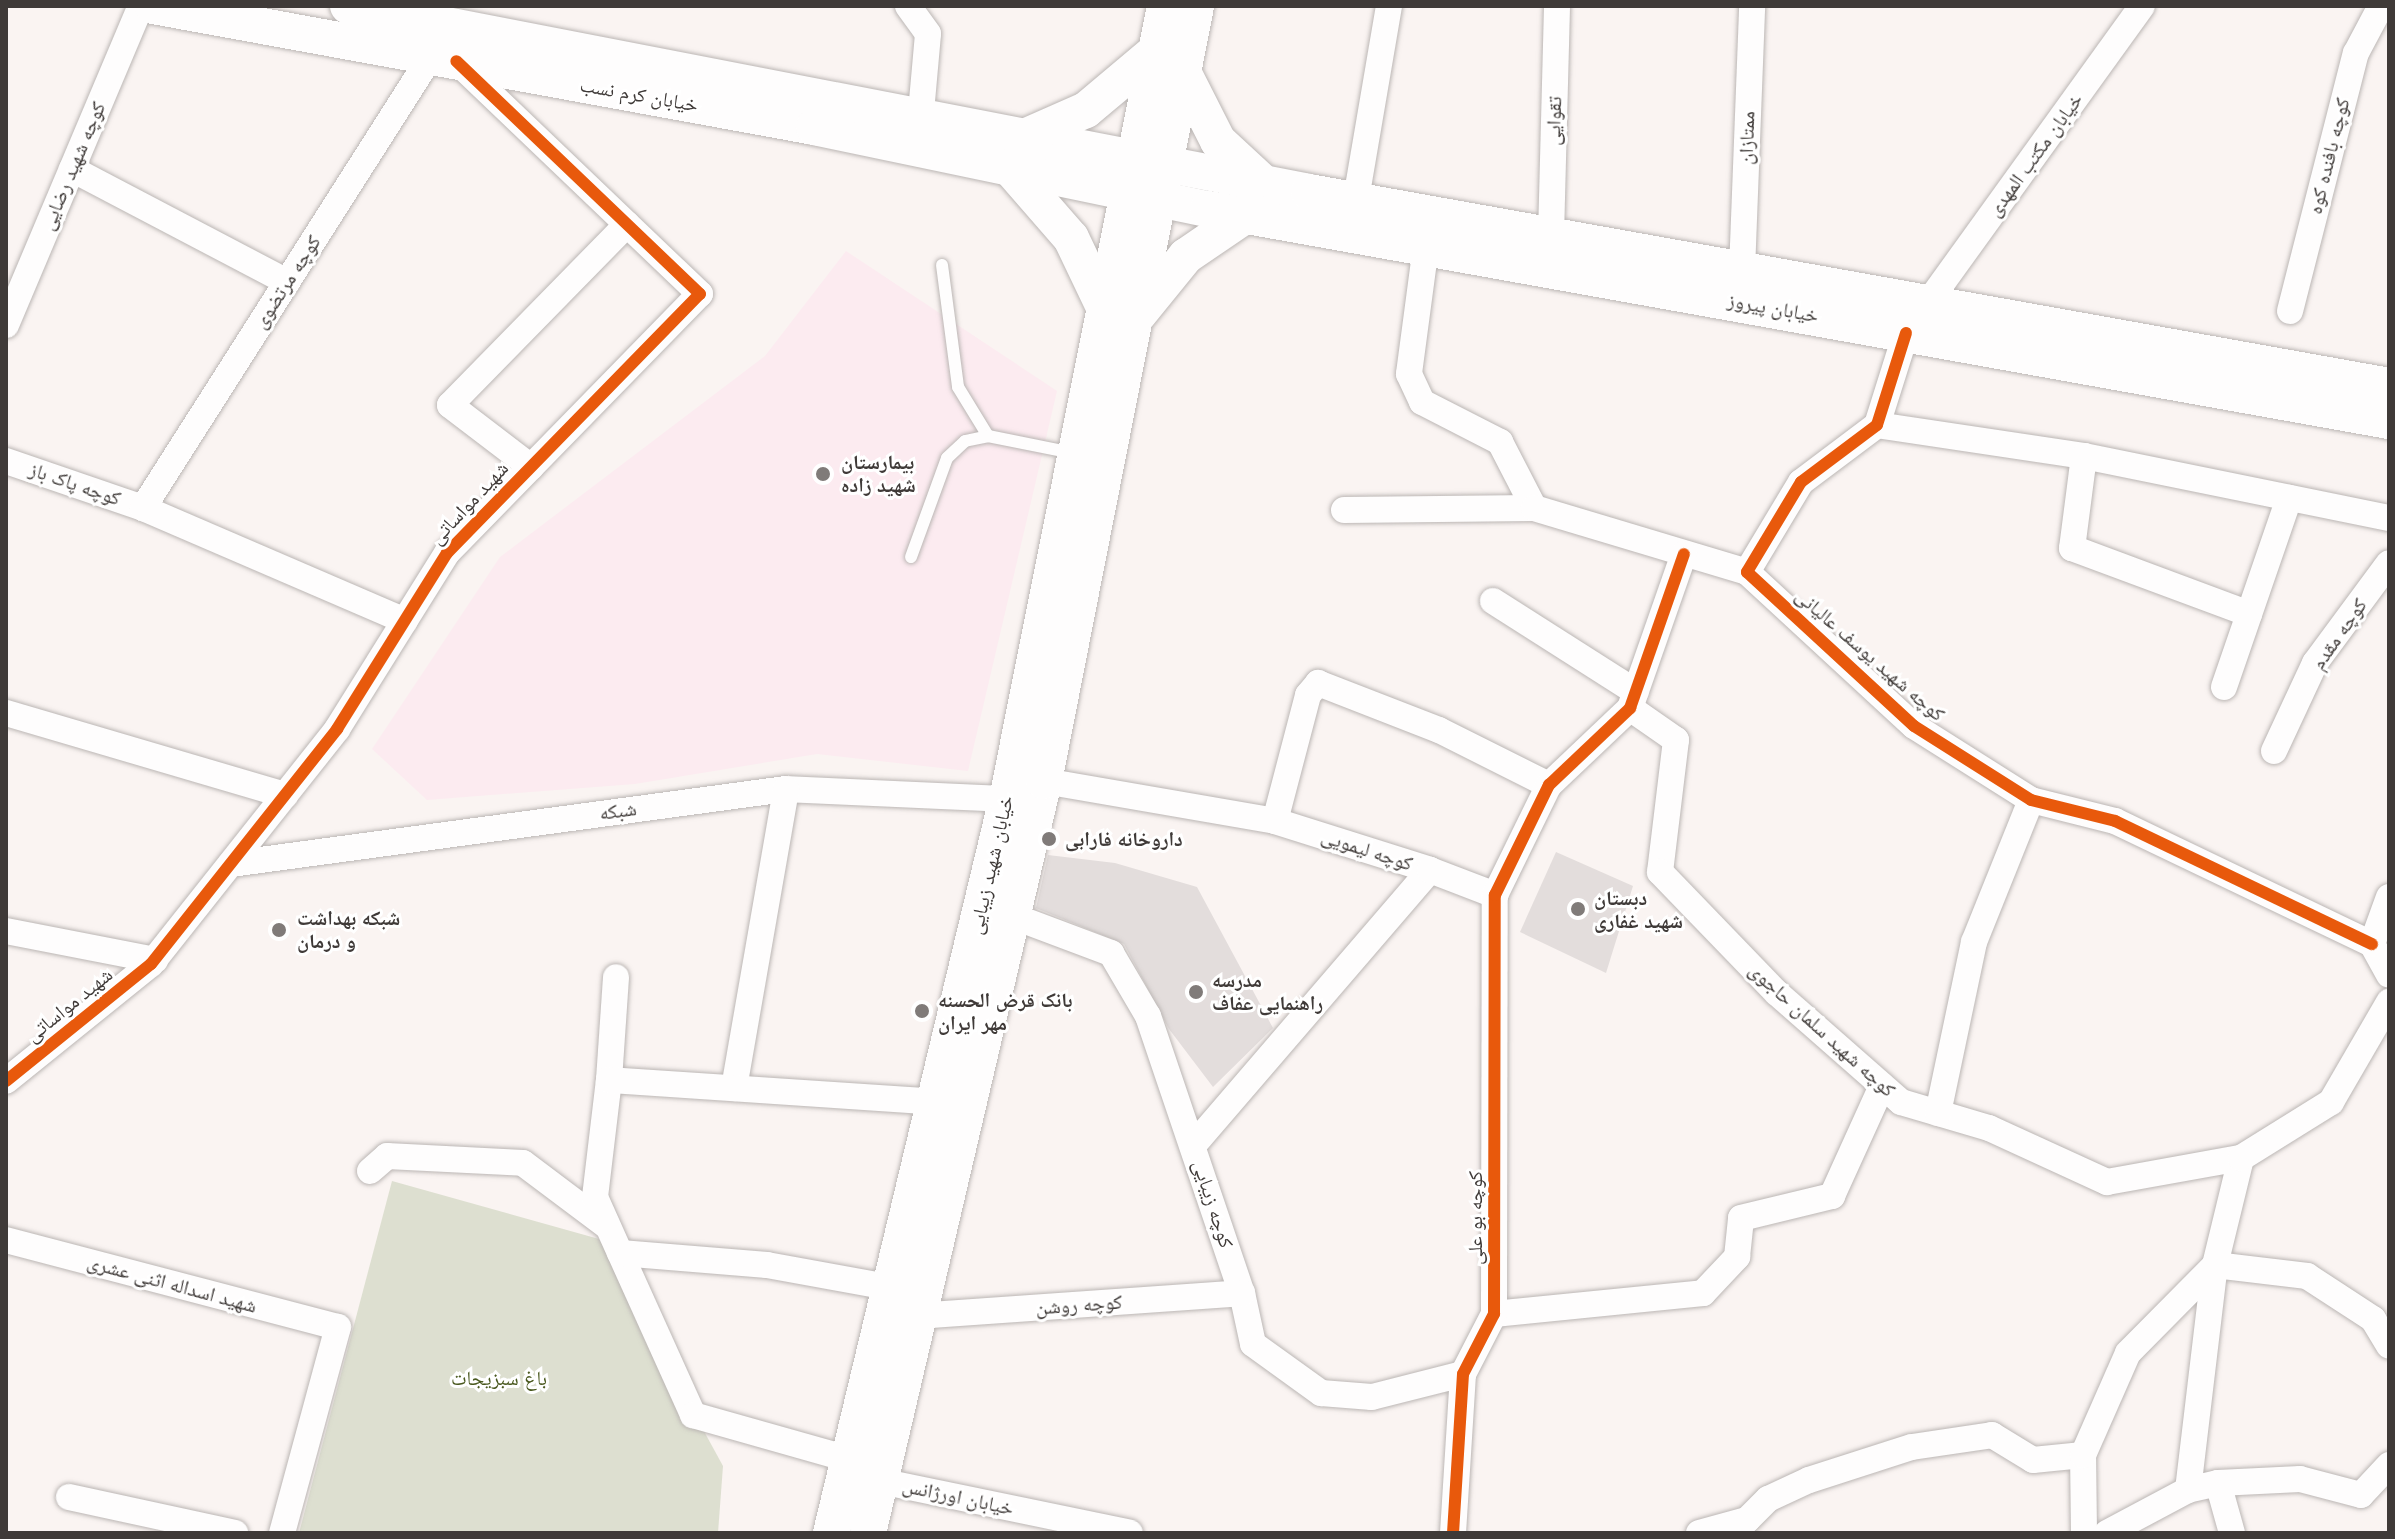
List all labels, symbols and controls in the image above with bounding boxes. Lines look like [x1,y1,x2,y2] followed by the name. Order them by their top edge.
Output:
[578,73,700,117] street label: خیابان کرم نسب
[1982,89,2088,221] street label: خیابان مکتب المهدی
[2303,95,2355,217] street label: کوچه بافنده کوه
[1541,96,1567,146] street label: تقوایی
[35,98,111,234] street label: کوچه شهید رضایی
[1734,111,1760,165] street label: ممتازان
[248,231,326,333] street label: کوچه مرتضوی
[1726,288,1820,328] street label: خیابان پیروز
[841,450,916,497] place label: بیمارستان شهید زاده
[424,456,514,550] street label: شهید مواساتی
[26,457,124,511] street label: کوچه پاک باز
[812,463,834,485] marker: بیمارستان شهید زاده
[1790,584,1950,726] street label: کوچه شهید یوسف عالیانی
[2306,594,2372,674] street label: کوچه مقدم
[963,793,1019,937] street label: خیابان شهید زیبایی
[598,797,638,825] street label: شبکه
[1318,824,1416,876] street label: کوچه لیمویی
[1065,827,1183,851] place label: داروخانه فارابی
[1040,830,1058,848] marker: داروخانه فارابی
[1594,886,1683,933] place label: دبستان شهید غفاری
[1569,900,1587,918] marker: دبستان شهید غفاری
[297,906,400,953] place label: شبکه بهداشت و درمان
[268,919,290,941] marker: شبکه بهداشت و درمان
[1744,958,1900,1102] street label: کوچه شهید سلمان حاجوی
[21,963,117,1047] street label: شهید مواساتی
[1212,968,1323,1015] place label: مدرسه راهنمایی عفاف
[1187,983,1205,1001] marker: مدرسه راهنمایی عفاف
[938,988,1073,1035] place label: بانک قرض الحسنه مهر ایران
[913,1002,931,1020] marker: بانک قرض الحسنه مهر ایران
[1188,1157,1238,1251] street label: کوچه زیبایی
[1463,1171,1487,1265] street label: کوچه بو علی
[85,1250,259,1318] street label: شهید اسداله اثنی عشری
[1035,1290,1123,1320] street label: کوچه روشن
[451,1366,547,1390] park label: باغ سبزیجات
[900,1474,1016,1520] street label: خیابان اورژانس

